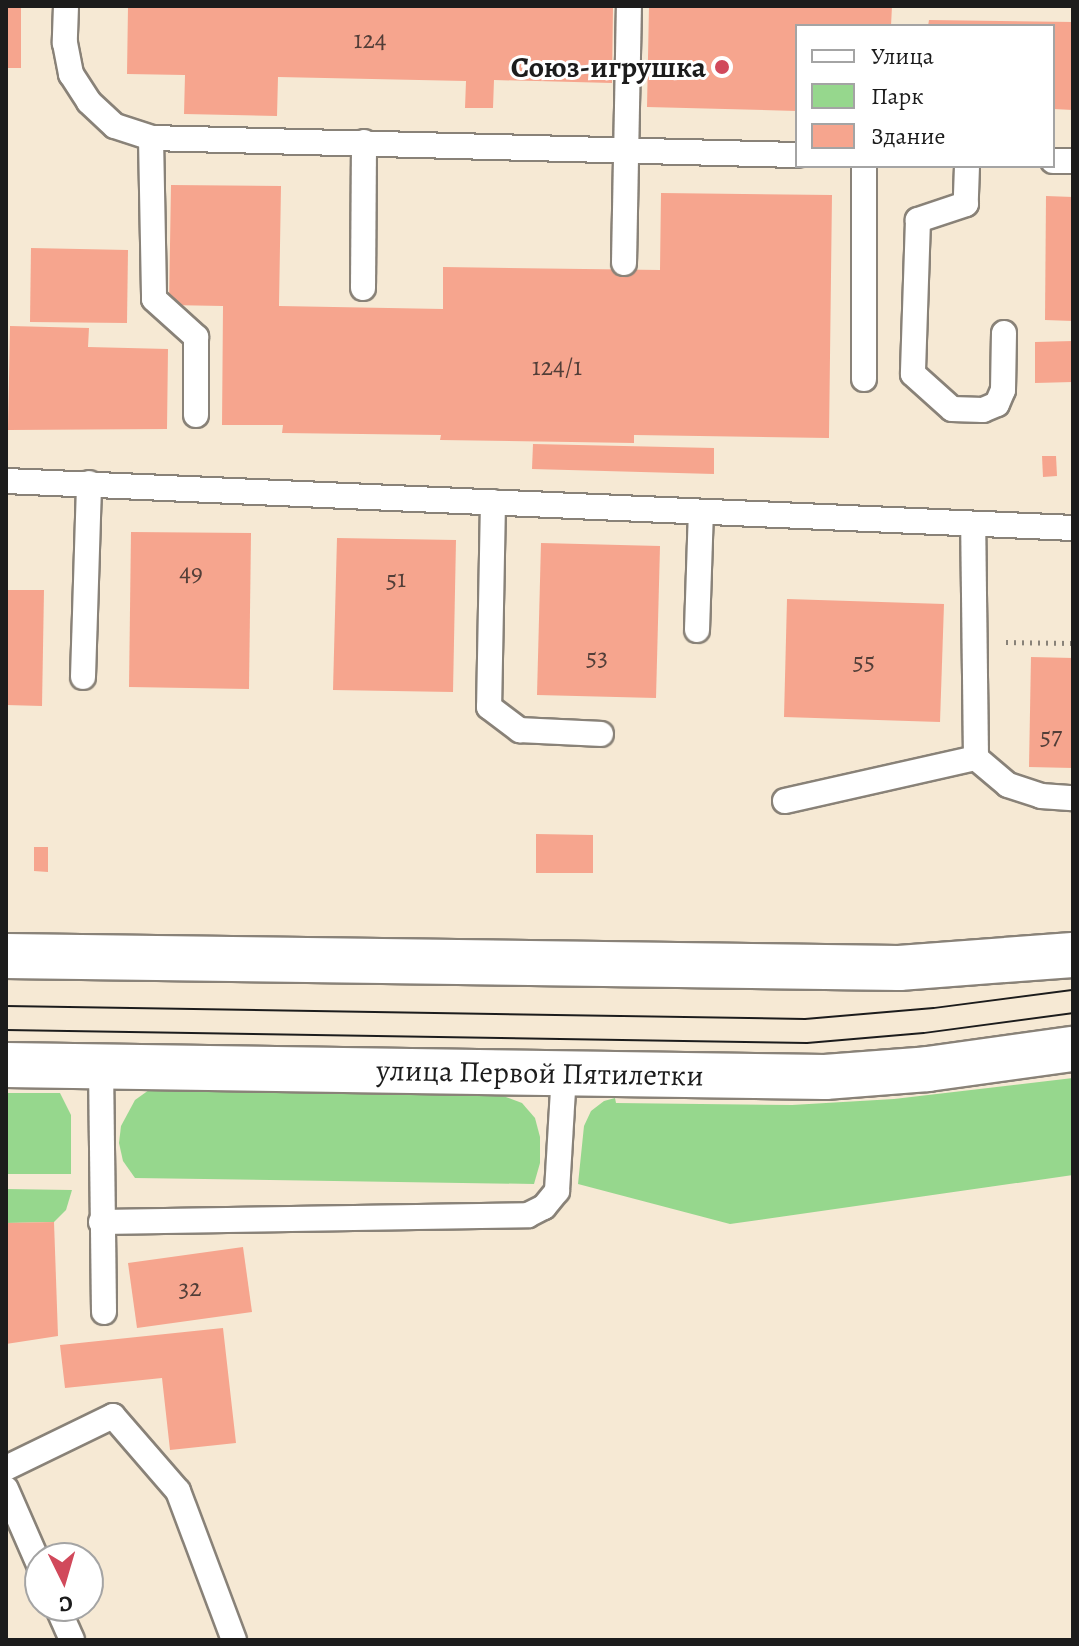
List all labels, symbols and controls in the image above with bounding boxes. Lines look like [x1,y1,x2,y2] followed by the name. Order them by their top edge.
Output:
[353,24,387,56] house number: 124
[795,24,1055,168] legend
[871,40,934,72] text: Улица
[511,49,706,85] place label: Союз-игрушка
[713,58,731,76] marker: Союз-игрушка
[871,80,924,112] text: Парк
[871,120,946,152] text: Здание
[532,351,582,383] house number: 124/1
[179,557,203,589] house number: 49
[386,563,406,595] house number: 51
[586,641,608,673] house number: 53
[853,645,875,677] house number: 55
[1040,720,1062,752] house number: 57
[376,1052,704,1094] street label: улица Первой Пятилетки
[178,1272,202,1304] house number: 32
[24,1542,104,1622] north arrow
[58,1588,74,1619] text: С

